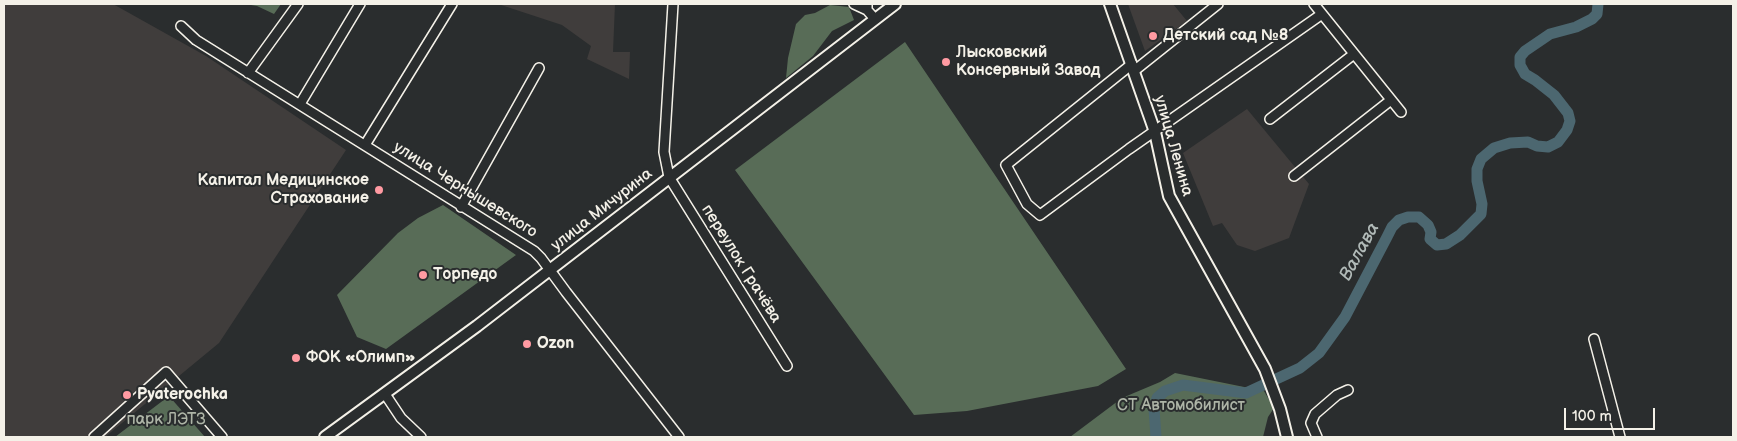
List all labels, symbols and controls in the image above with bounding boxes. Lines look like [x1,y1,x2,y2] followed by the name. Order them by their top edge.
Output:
[1163,26,1288,46] place label: Детский сад №8
[1147,30,1159,42] marker: Детский сад №8
[956,43,1100,81] place label: Лысковский Консервный Завод
[940,56,952,68] marker: Лысковский Консервный Завод
[1149,93,1197,199] street label: улица Ленина
[390,138,540,242] street label: улица Чернышевского
[548,165,656,255] street label: улица Мичурина
[198,171,369,209] place label: Капитал Медицинское Страхование
[373,184,385,196] marker: Капитал Медицинское Страхование
[697,201,785,327] street label: переулок Грачёва
[1335,219,1385,285] water label: Валава
[433,265,497,285] place label: Торпедо
[417,269,429,281] marker: Торпедо
[537,334,574,354] place label: Ozon
[521,338,533,350] marker: Ozon
[306,348,416,368] place label: ФОК «Олимп»
[290,352,302,364] marker: ФОК «Олимп»
[137,385,228,405] place label: Pyaterochka
[121,389,133,401] marker: Pyaterochka
[1117,396,1245,416] park label: СТ Автомобилист
[1567,398,1658,430] scale bar
[1572,407,1612,426] text: 100 m
[126,410,206,430] park label: парк ЛЭТЗ

